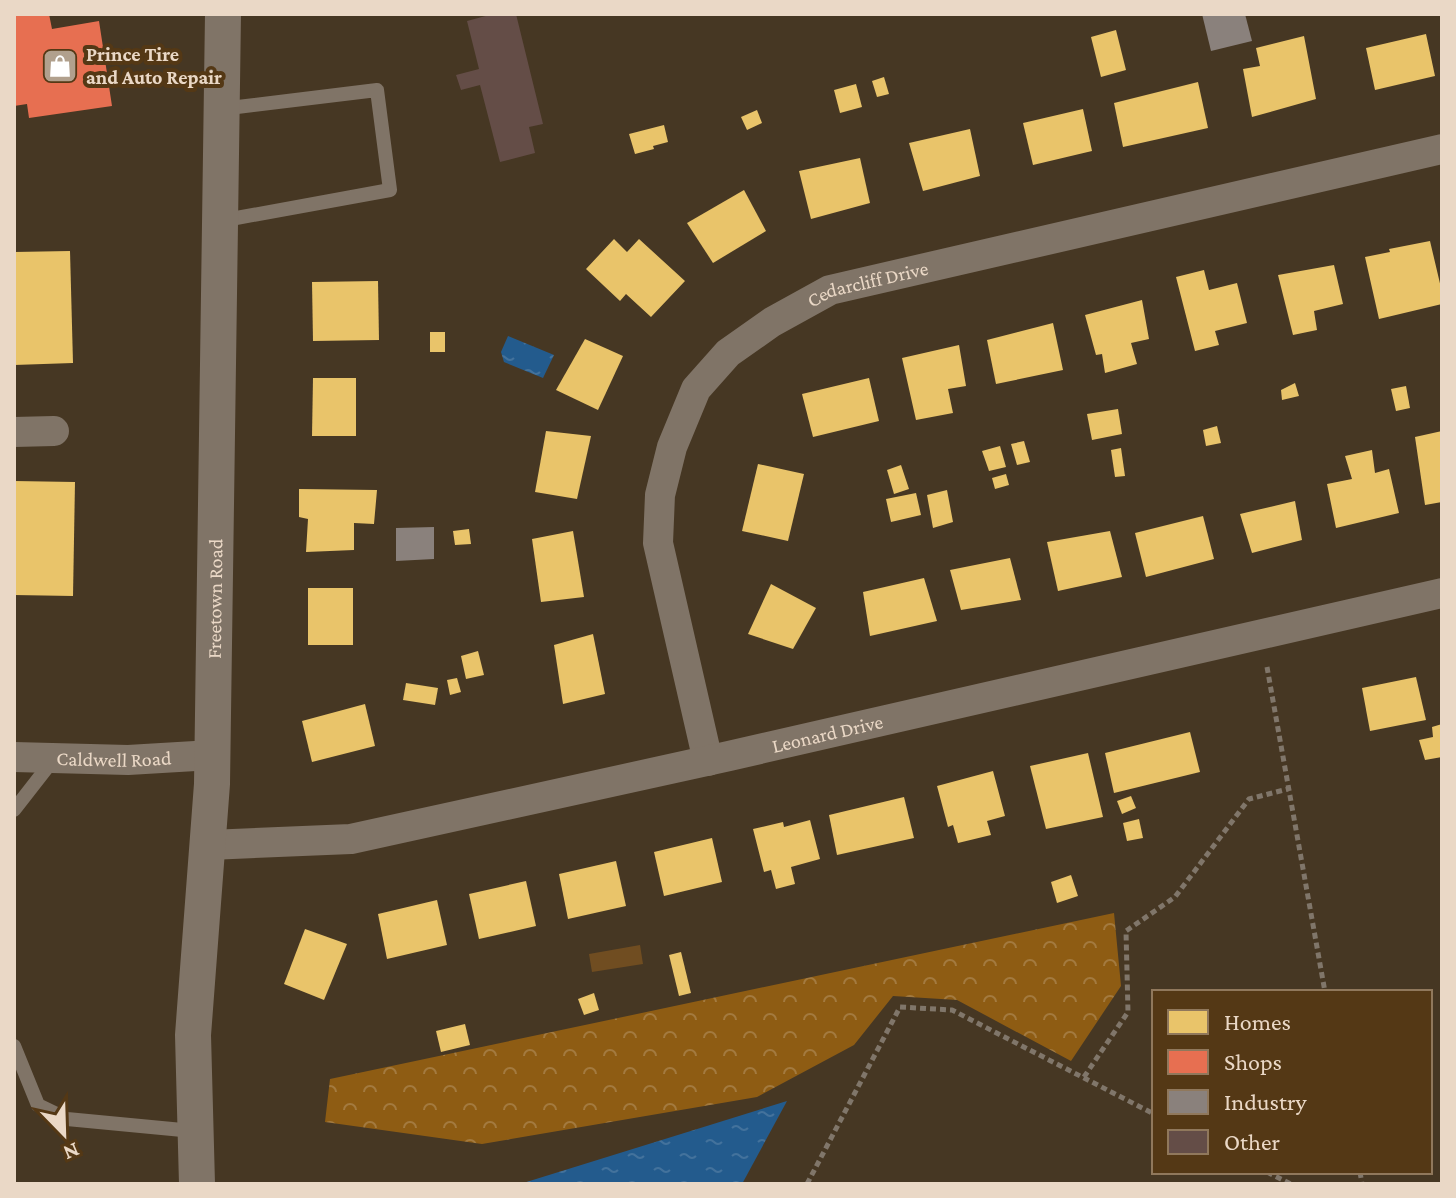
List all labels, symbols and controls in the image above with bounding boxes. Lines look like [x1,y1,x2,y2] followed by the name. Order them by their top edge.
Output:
[86,43,222,88] place label: Prince Tire and Auto Repair
[41,47,79,85] shop icon: Prince Tire and Auto Repair
[803,257,930,312] street label: Cedarcliff Drive
[203,538,227,659] street label: Freetown Road
[770,710,885,757] street label: Leonard Drive
[56,746,172,771] street label: Caldwell Road
[1152,990,1432,1174] legend
[1224,1008,1291,1035] text: Homes
[1224,1048,1282,1075] text: Shops
[1224,1088,1307,1115] text: Industry
[24,1094,104,1174] north arrow
[1224,1128,1280,1155] text: Other
[60,1138,83,1166] text: N

